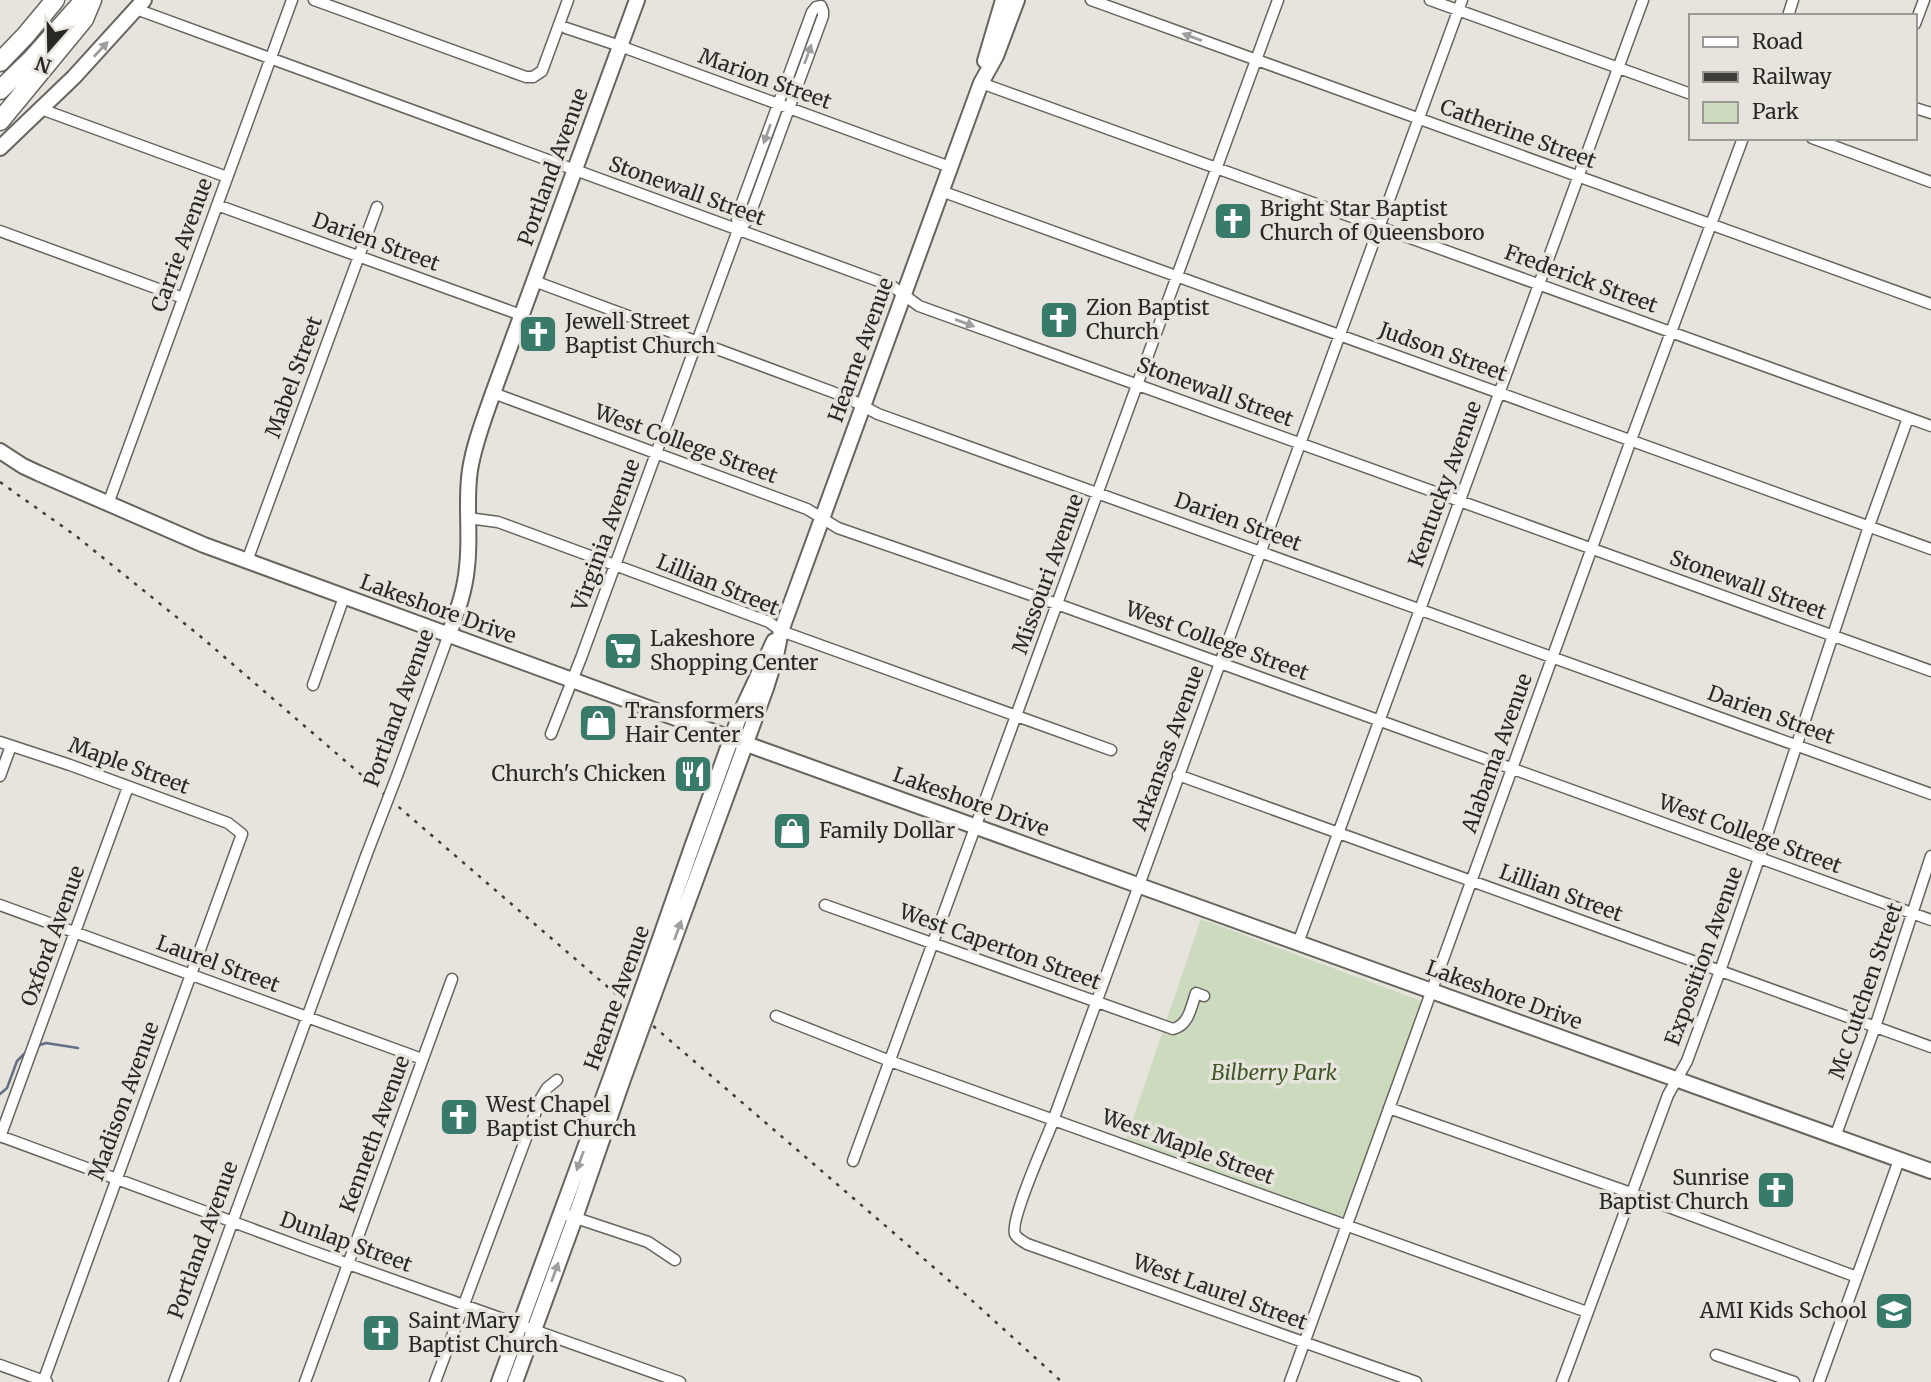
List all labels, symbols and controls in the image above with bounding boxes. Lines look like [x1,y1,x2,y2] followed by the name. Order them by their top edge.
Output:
[14,14,84,84] north arrow
[1689,14,1917,140] legend
[1752,28,1803,55] text: Road
[1182,31,1203,42] one-way arrow
[93,40,109,58] one-way arrow
[695,42,835,115] street label: Marion Street
[803,44,814,65] one-way arrow
[32,51,54,79] text: N
[1752,63,1833,90] text: Railway
[511,84,594,249] street label: Portland Avenue
[1436,93,1600,174] street label: Catherine Street
[1752,98,1799,125] text: Park
[761,124,772,145] one-way arrow
[605,150,769,231] street label: Stonewall Street
[145,174,218,315] street label: Carrie Avenue
[1260,195,1485,246] place label: Bright Star Baptist Church of Queensboro
[1212,200,1254,242] church icon: Bright Star Baptist Church of Queensboro
[309,206,443,277] street label: Darien Street
[1501,238,1662,319] street label: Frederick Street
[822,274,899,426] street label: Hearne Avenue
[1086,294,1209,345] place label: Zion Baptist Church
[1038,299,1080,341] church icon: Zion Baptist Church
[564,308,715,359] place label: Jewell Street Baptist Church
[259,312,328,441] street label: Mabel Street
[517,313,559,355] church icon: Jewell Street Baptist Church
[1374,316,1511,387] street label: Judson Street
[955,317,976,328] one-way arrow
[1133,351,1297,432] street label: Stonewall Street
[1402,397,1487,571] street label: Kentucky Avenue
[590,398,781,489] street label: West College Street
[565,455,646,616] street label: Virginia Avenue
[1171,486,1305,557] street label: Darien Street
[1006,490,1089,658] street label: Missouri Avenue
[1666,544,1830,625] street label: Stonewall Street
[653,548,783,621] street label: Lillian Street
[356,568,520,649] street label: Lakeshore Drive
[1121,595,1312,686] street label: West College Street
[357,625,440,790] street label: Portland Avenue
[650,625,819,676] place label: Lakeshore Shopping Center
[602,630,644,672] supermarket icon: Lakeshore Shopping Center
[1125,662,1210,835] street label: Arkansas Avenue
[1455,669,1538,837] street label: Alabama Avenue
[1704,679,1838,750] street label: Darien Street
[625,697,765,748] place label: Transformers Hair Center
[577,702,619,744] shop icon: Transformers Hair Center
[65,731,193,800] street label: Maple Street
[672,753,714,795] restaurant icon: Church's Chicken
[491,760,666,787] place label: Church's Chicken
[889,761,1053,842] street label: Lakeshore Drive
[1654,788,1845,879] street label: West College Street
[771,810,813,852] shop icon: Family Dollar
[819,817,955,844] place label: Family Dollar
[1496,858,1627,927] street label: Lillian Street
[15,862,91,1010] street label: Oxford Avenue
[1659,863,1748,1049] street label: Exposition Avenue
[895,897,1105,996] street label: West Caperton Street
[1823,899,1908,1082] street label: Mc Cutchen Street
[672,920,683,941] one-way arrow
[578,922,655,1074] street label: Hearne Avenue
[153,929,283,998] street label: Laurel Street
[1422,954,1586,1035] street label: Lakeshore Drive
[82,1018,165,1184] street label: Madison Avenue
[334,1052,415,1216] street label: Kenneth Avenue
[1211,1059,1337,1086] park label: Bilberry Park
[485,1091,636,1142] place label: West Chapel Baptist Church
[438,1096,480,1138] church icon: West Chapel Baptist Church
[1097,1102,1278,1190] street label: West Maple Street
[574,1151,585,1172] one-way arrow
[161,1157,244,1322] street label: Portland Avenue
[1599,1164,1749,1215] place label: Sunrise Baptist Church
[1755,1169,1797,1211] church icon: Sunrise Baptist Church
[276,1205,416,1278] street label: Dunlap Street
[1128,1247,1311,1336] street label: West Laurel Street
[550,1261,561,1282] one-way arrow
[1873,1290,1915,1332] school or university icon: AMI Kids School
[1699,1297,1867,1324] place label: AMI Kids School
[408,1307,558,1358] place label: Saint Mary Baptist Church
[360,1312,402,1354] church icon: Saint Mary Baptist Church

